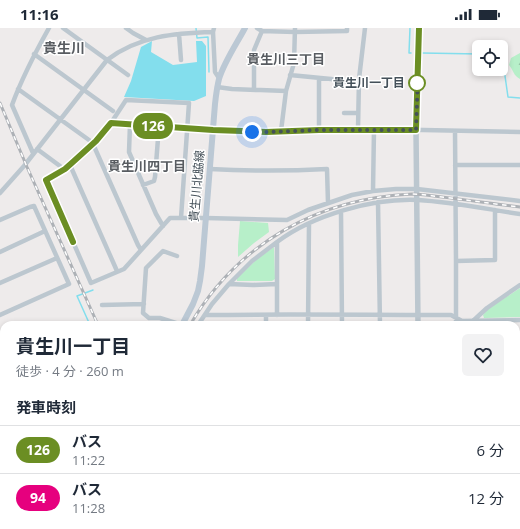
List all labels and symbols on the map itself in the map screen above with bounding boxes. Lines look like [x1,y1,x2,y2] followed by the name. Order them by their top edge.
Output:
[43,38,85,57] district label: 貴生川
[247,50,325,68] district label: 貴生川三丁目
[333,74,405,91] place label: 貴生川一丁目
[408,74,426,92] marker: 貴生川一丁目
[130,113,176,139] line badge: 126
[242,122,262,142] your location
[185,149,208,223] street label: 貴生川北脇線
[108,157,186,175] district label: 貴生川四丁目

